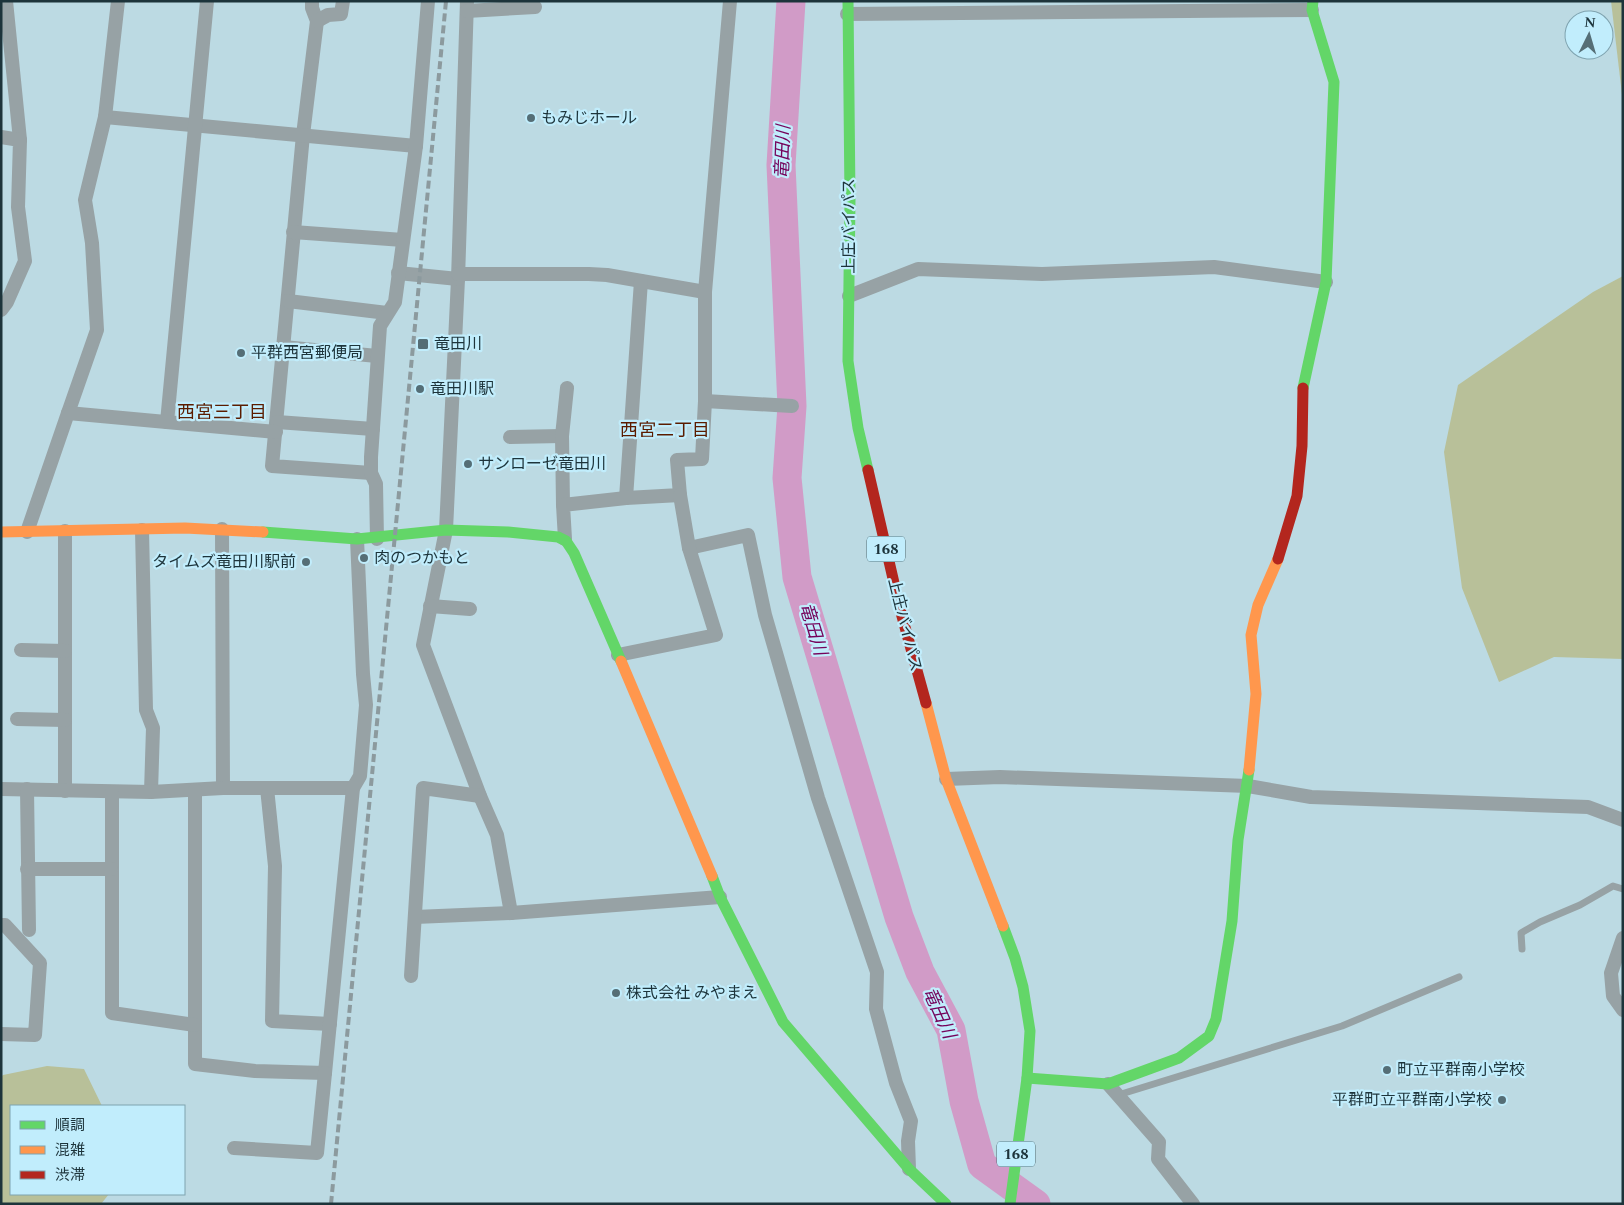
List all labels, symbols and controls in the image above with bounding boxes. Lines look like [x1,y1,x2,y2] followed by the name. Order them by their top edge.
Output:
[1564,10,1614,60] north arrow
[1583,12,1597,34] text: N
[541,106,637,130] place label: もみじホール
[525,112,537,124] marker: もみじホール
[769,123,798,179] water label: 竜田川
[837,178,861,274] street label: 上庄バイパス
[434,332,482,356] place label: 竜田川
[416,337,430,351] marker: 竜田川
[251,341,363,365] place label: 平群西宮郵便局
[235,347,247,359] marker: 平群西宮郵便局
[430,377,494,401] place label: 竜田川駅
[414,383,426,395] marker: 竜田川駅
[177,399,267,426] district label: 西宮三丁目
[620,417,710,444] district label: 西宮二丁目
[478,452,606,476] place label: サンローゼ竜田川
[462,458,474,470] marker: サンローゼ竜田川
[867,536,905,562] road number: 168
[374,546,470,570] place label: 肉のつかもと
[152,550,296,574] place label: タイムズ竜田川駅前
[358,552,370,564] marker: 肉のつかもと
[300,556,312,568] marker: タイムズ竜田川駅前
[882,576,928,674] street label: 上庄バイパス
[792,599,834,661] water label: 竜田川
[626,981,758,1005] place label: 株式会社 みやまえ
[916,983,963,1045] water label: 竜田川
[610,987,622,999] marker: 株式会社 みやまえ
[1397,1058,1525,1082] place label: 町立平群南小学校
[1381,1064,1393,1076] marker: 町立平群南小学校
[1332,1088,1492,1112] place label: 平群町立平群南小学校
[1496,1094,1508,1106] marker: 平群町立平群南小学校
[10,1105,185,1195] legend
[55,1114,85,1137] text: 順調
[55,1139,85,1162] text: 混雑
[997,1142,1035,1166] road number: 168
[55,1164,85,1187] text: 渋滞

